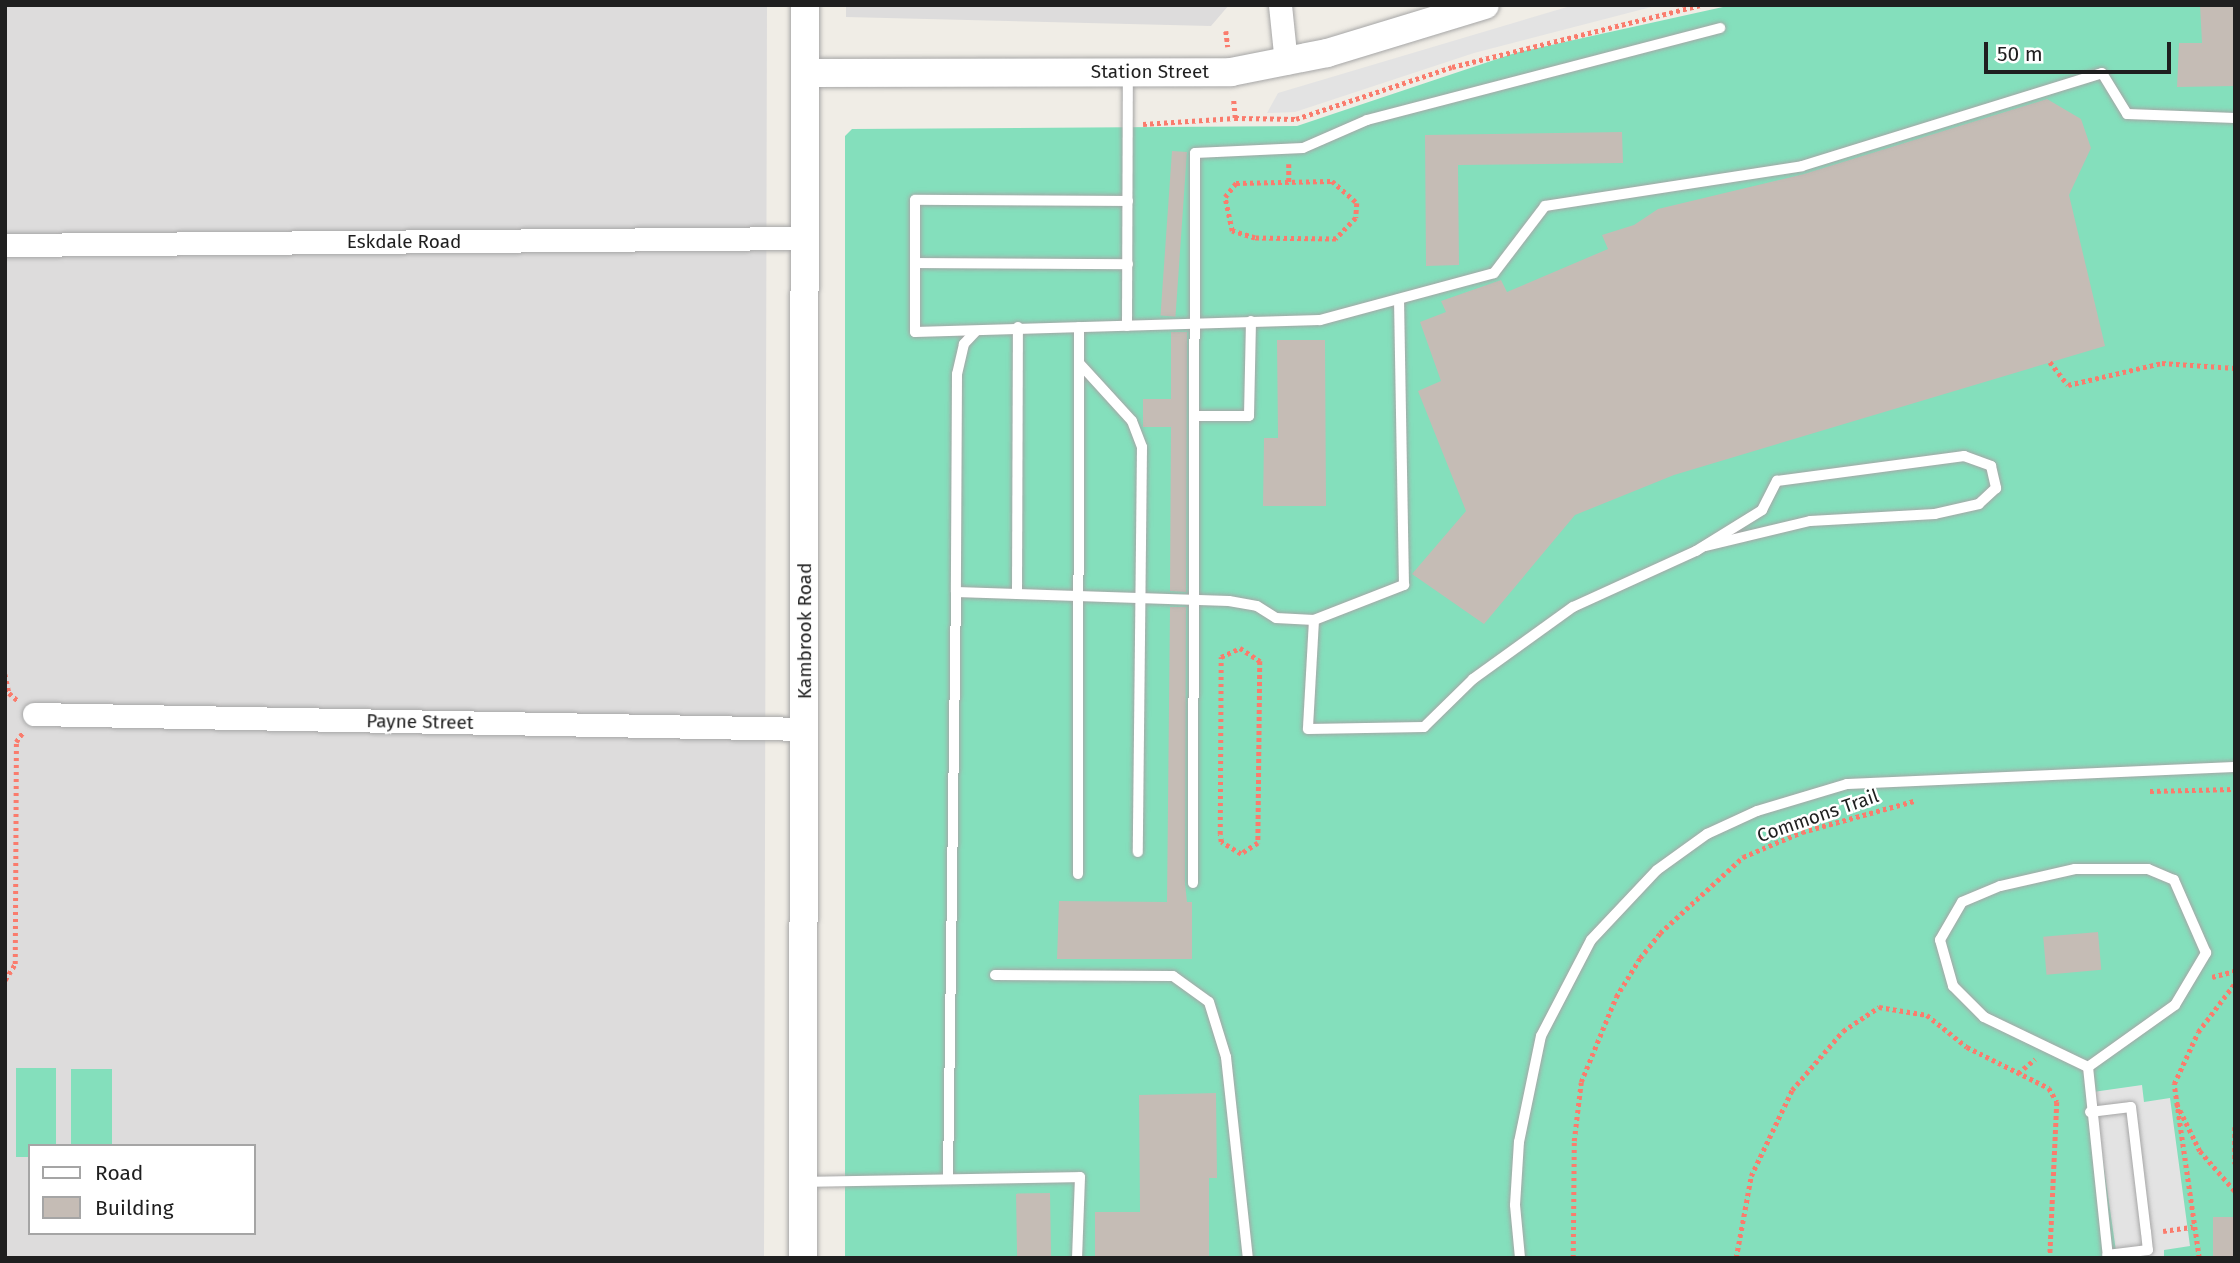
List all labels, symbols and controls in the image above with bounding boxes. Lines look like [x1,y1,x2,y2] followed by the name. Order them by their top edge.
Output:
[1988,28,2175,72] scale bar
[1997,41,2043,67] text: 50 m
[1091,61,1209,83] street label: Station Street
[347,231,461,253] street label: Eskdale Road
[794,563,816,699] street label: Kambrook Road
[366,710,474,734] street label: Payne Street
[1754,785,1882,847] street label: Commons Trail
[28,1144,256,1235] legend
[95,1160,143,1186] text: Road
[95,1195,174,1221] text: Building

